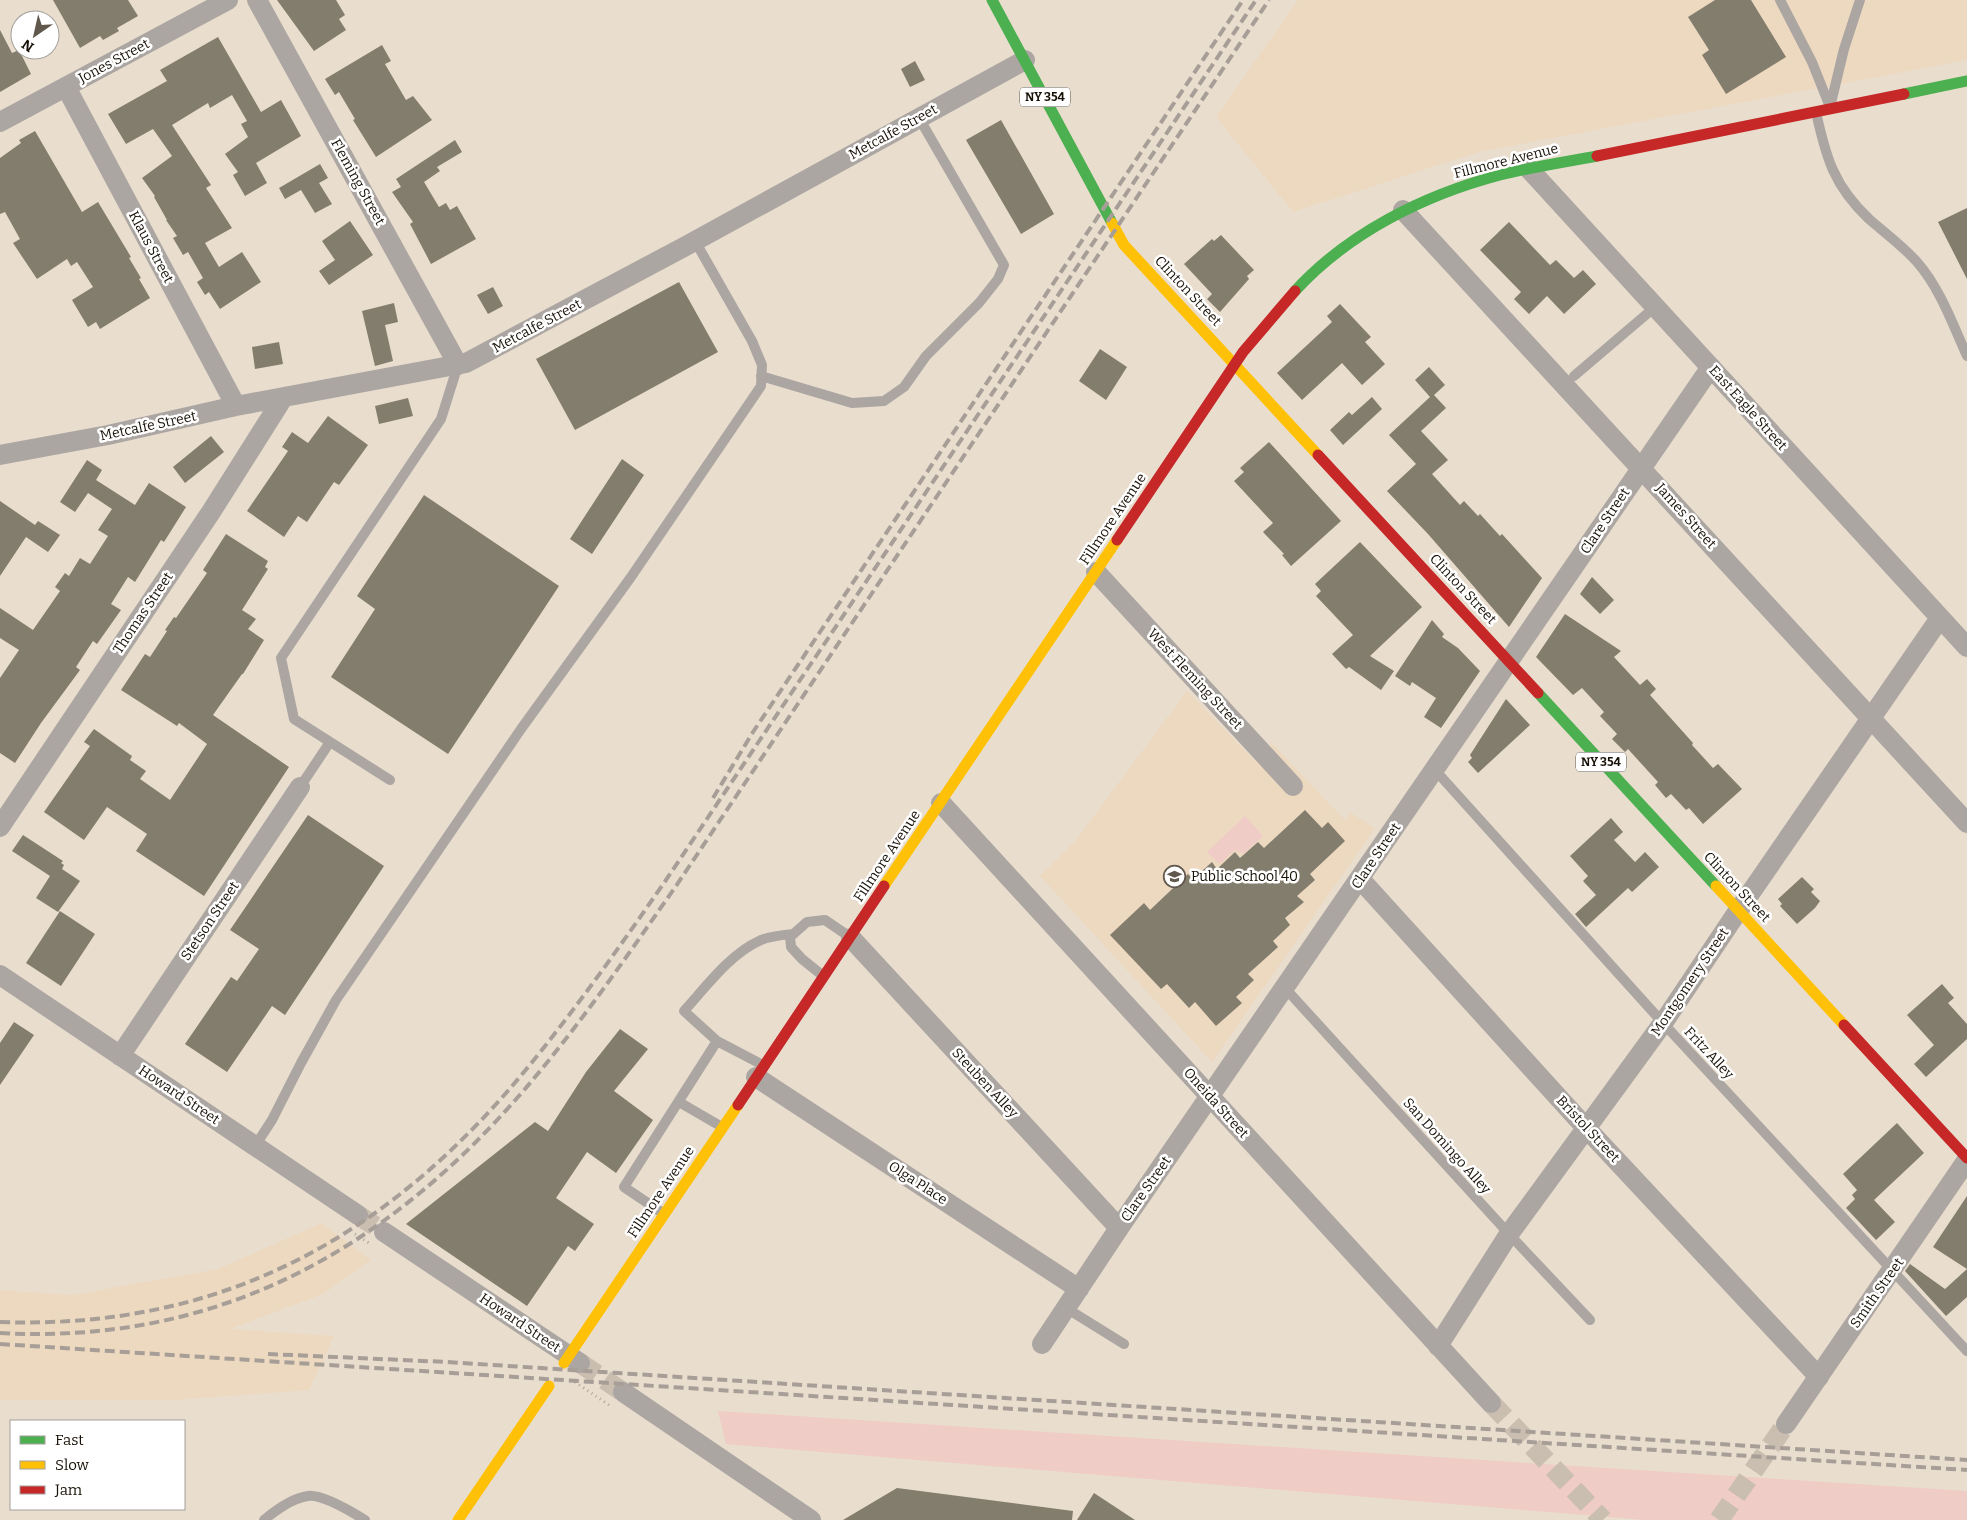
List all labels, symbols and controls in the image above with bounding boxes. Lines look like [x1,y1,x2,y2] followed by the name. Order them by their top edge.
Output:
[10,10,60,60] north arrow
[19,35,37,55] text: N
[75,35,152,87] street label: Jones Street
[1020,88,1070,106] road number: NY 354
[846,101,940,163] street label: Metcalfe Street
[327,136,389,228] street label: Fleming Street
[1452,140,1560,182] street label: Fillmore Avenue
[125,208,177,286] street label: Klaus Street
[1151,252,1225,330] street label: Clinton Street
[490,295,584,357] street label: Metcalfe Street
[1705,362,1791,454] street label: East Eagle Street
[98,407,198,445] street label: Metcalfe Street
[1076,470,1150,568] street label: Fillmore Avenue
[1652,479,1720,552] street label: James Street
[1577,485,1633,557] street label: Clare Street
[1426,550,1500,628] street label: Clinton Street
[109,569,177,657] street label: Thomas Street
[1144,625,1246,733] street label: West Fleming Street
[1576,752,1626,772] road number: NY 354
[850,807,924,905] street label: Fillmore Avenue
[1348,820,1404,892] street label: Clare Street
[1700,848,1774,926] street label: Clinton Street
[1163,864,1187,888] school or university icon: Public School 40
[1191,868,1298,885] place label: Public School 40
[177,878,243,964] street label: Stetson Street
[1647,925,1733,1039] street label: Montgomery Street
[1681,1023,1738,1083] street label: Fritz Alley
[948,1044,1022,1122] street label: Steuben Alley
[135,1062,223,1128] street label: Howard Street
[1180,1064,1252,1142] street label: Oneida Street
[1553,1092,1623,1166] street label: Bristol Street
[1400,1095,1495,1198] street label: San Domingo Alley
[624,1143,698,1241] street label: Fillmore Avenue
[1117,1153,1175,1225] street label: Clare Street
[885,1158,951,1208] street label: Olga Place
[1847,1255,1907,1331] street label: Smith Street
[476,1290,564,1356] street label: Howard Street
[10,1420,185,1510] legend
[55,1431,84,1449] text: Fast
[55,1456,90,1474] text: Slow
[54,1481,83,1499] text: Jam

